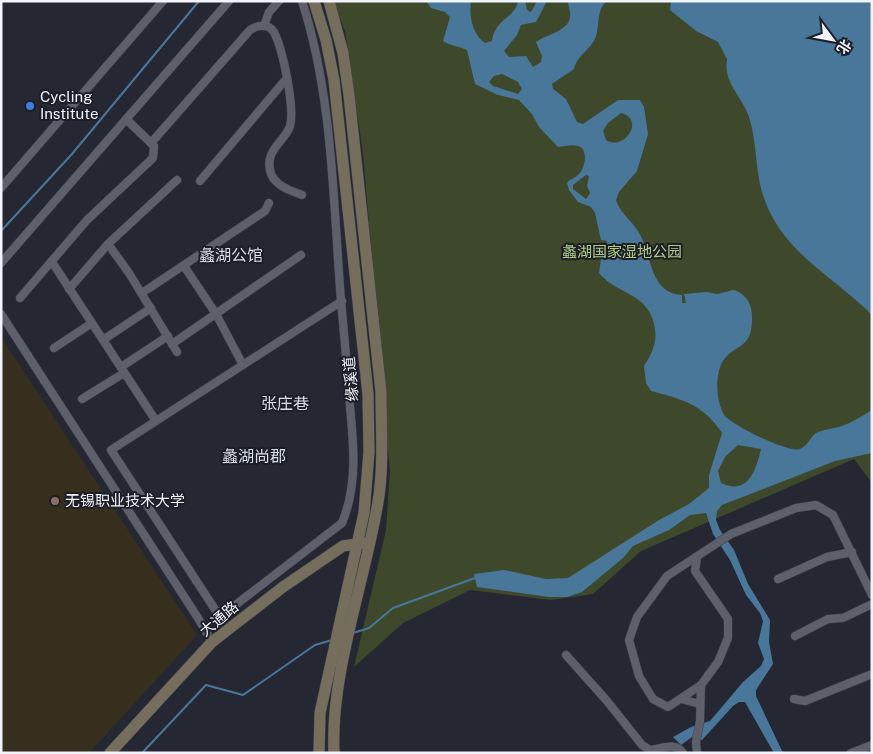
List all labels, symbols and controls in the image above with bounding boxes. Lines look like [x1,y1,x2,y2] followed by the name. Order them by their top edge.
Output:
[808,15,858,65] north arrow
[834,37,855,57] text: 北
[40,88,98,122] place label: Cycling Institute
[24,100,36,112] marker: Cycling Institute
[562,243,682,260] park label: 蠡湖国家湿地公园
[199,246,263,265] district label: 蠡湖公馆
[340,356,361,402] street label: 缘溪道
[261,394,309,413] district label: 张庄巷
[222,447,286,466] district label: 蠡湖尚郡
[65,492,185,509] place label: 无锡职业技术大学
[49,495,61,507] marker: 无锡职业技术大学
[196,598,241,640] street label: 大通路

